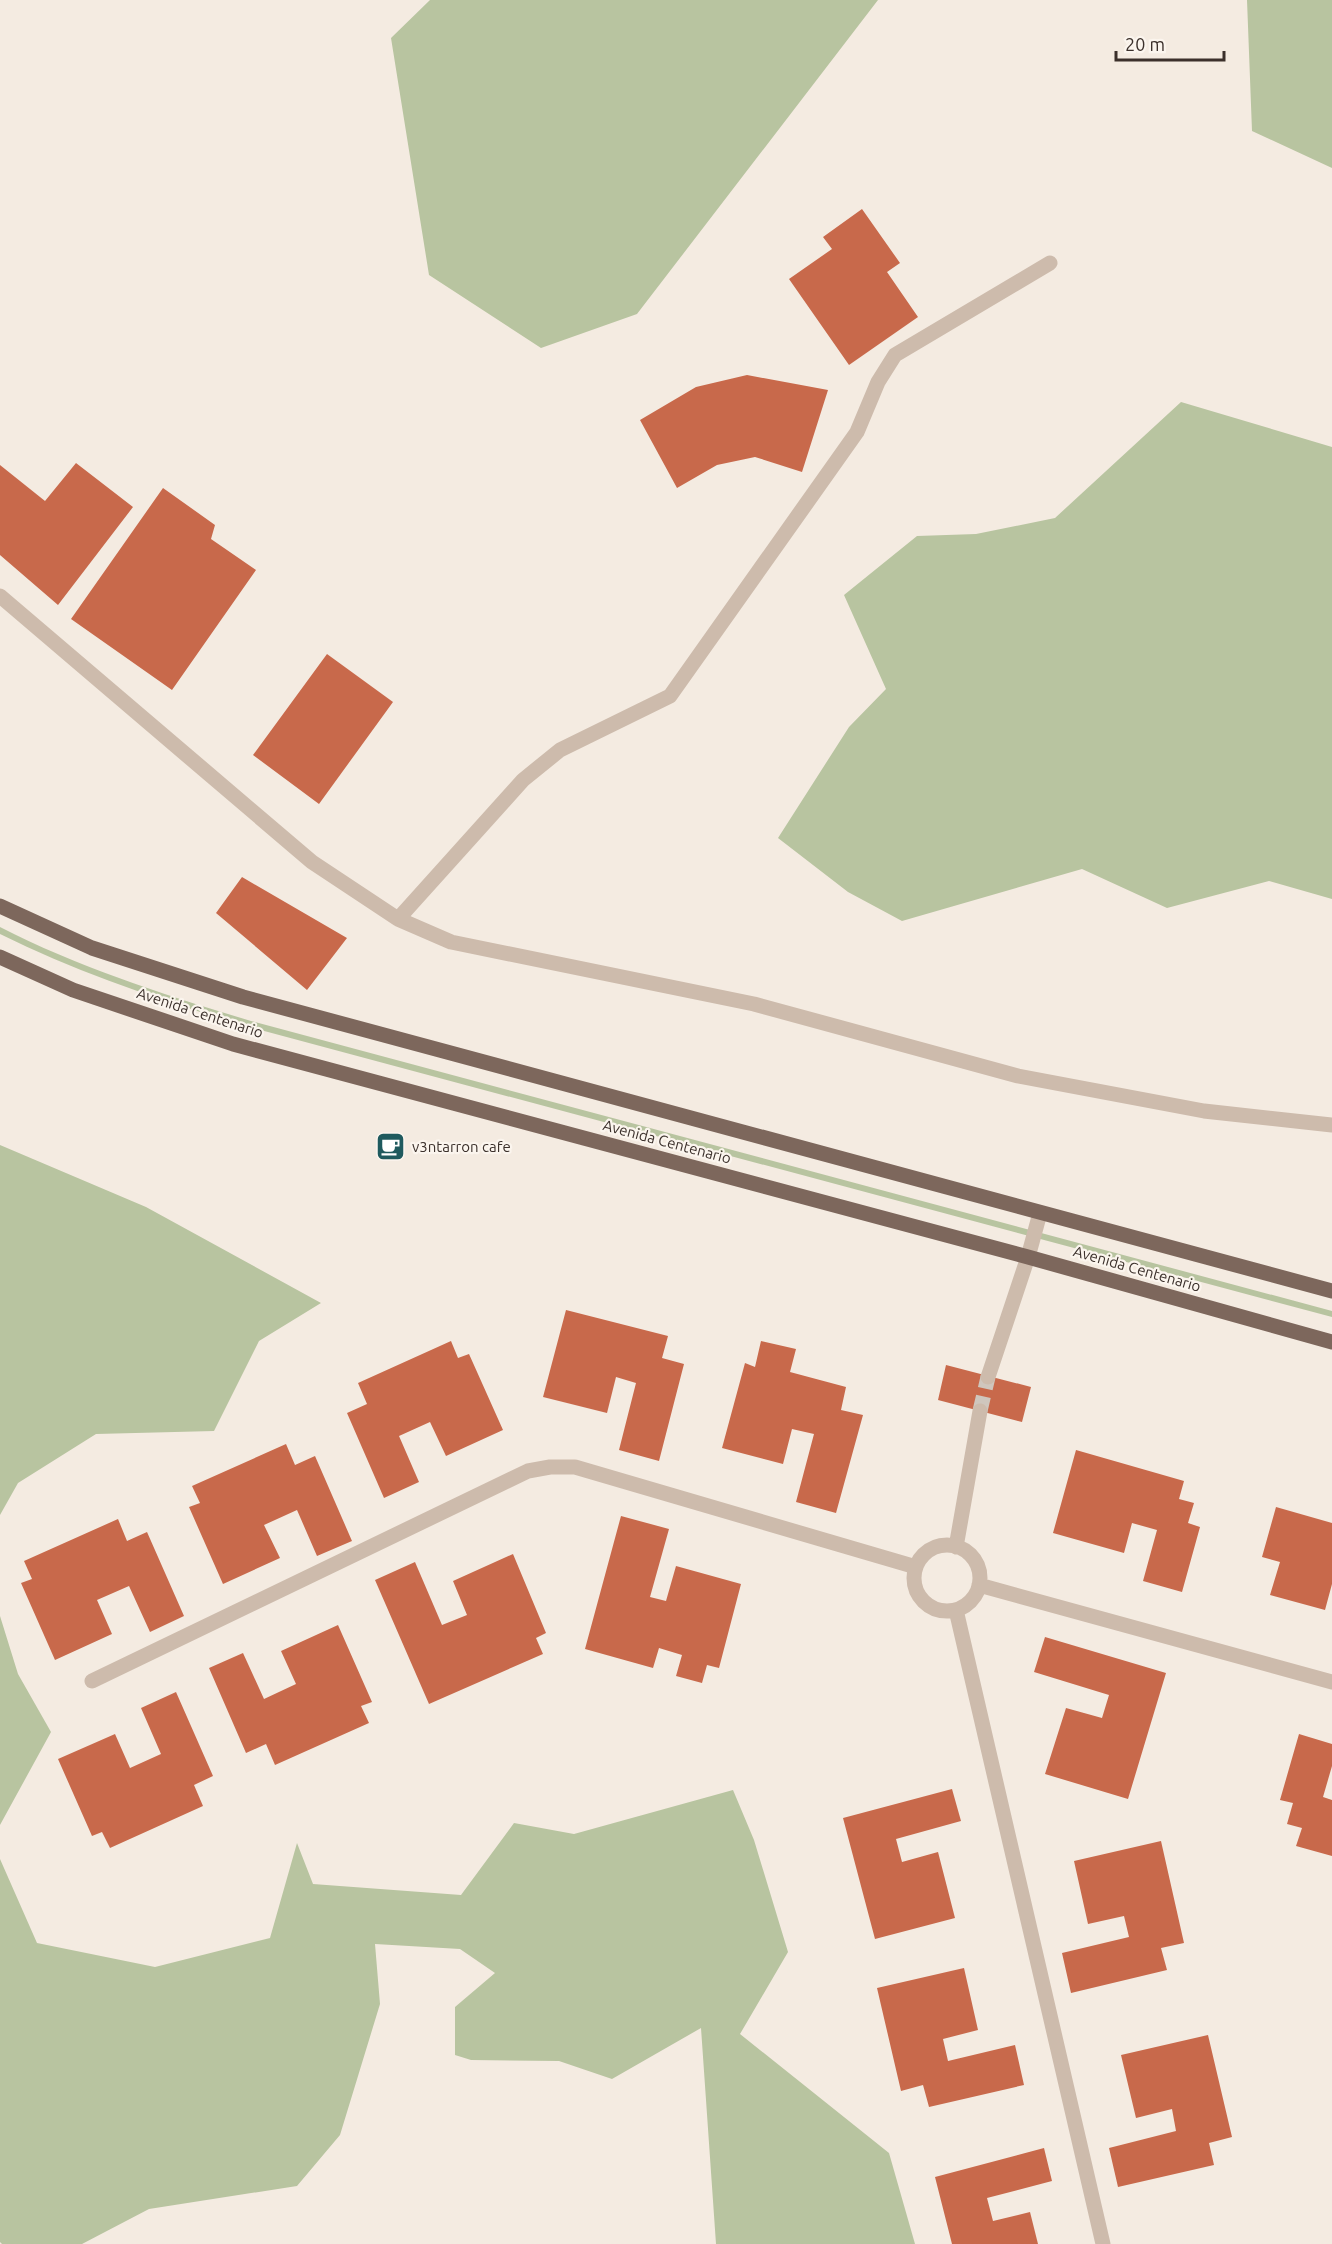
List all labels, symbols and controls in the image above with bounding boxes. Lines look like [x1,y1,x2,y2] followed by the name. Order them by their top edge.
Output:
[1116,24,1224,62] scale bar
[1125,34,1165,54] text: 20 m
[135,984,265,1041] street label: Avenida Centenario
[601,1116,733,1167] street label: Avenida Centenario
[375,1131,407,1163] cafe icon: v3ntarron cafe
[412,1138,511,1155] place label: v3ntarron cafe
[1071,1242,1203,1295] street label: Avenida Centenario

